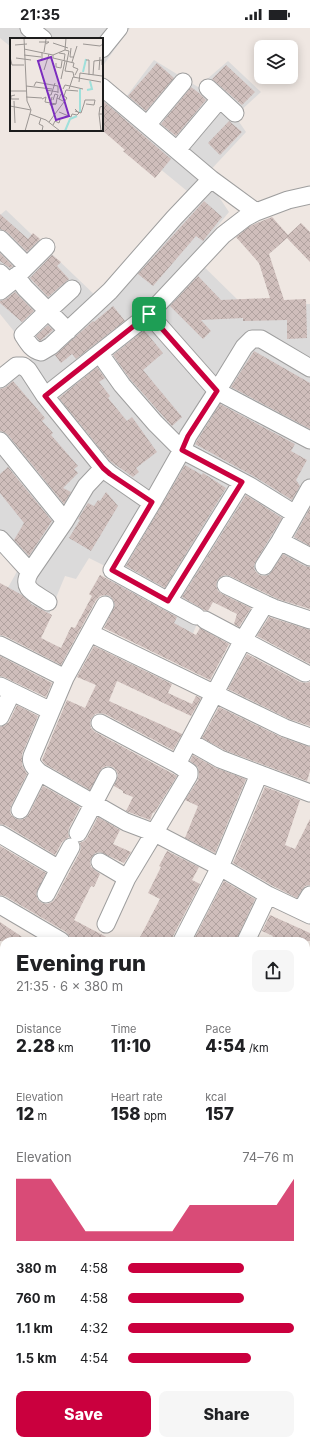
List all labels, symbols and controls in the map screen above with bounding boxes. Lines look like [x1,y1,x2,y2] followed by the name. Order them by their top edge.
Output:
[20,5,60,24] text: 21:35
[10,38,103,131] inset map
[254,40,298,84] map controls
[254,40,298,84] button: layers
[132,297,166,331] pin
[138,303,160,325] icon: arrive
[16,950,146,976] text: Evening run
[252,950,294,992] button: share
[16,978,123,994] text: 21:35 · 6 × 380 m
[16,1022,61,1036] text: Distance
[111,1022,136,1036] text: Time
[205,1022,231,1036] text: Pace
[16,1036,55,1056] text: 2.28
[111,1036,151,1056] text: 11:10
[205,1036,246,1056] text: 4:54
[55,1041,74,1055] text: km
[246,1041,269,1055] text: /km
[16,1090,63,1104] text: Elevation
[111,1090,163,1104] text: Heart rate
[205,1090,226,1104] text: kcal
[16,1104,34,1124] text: 12
[111,1104,141,1124] text: 158
[205,1104,234,1124] text: 157
[34,1109,47,1123] text: m
[141,1109,167,1123] text: bpm
[16,1149,72,1165] text: Elevation
[242,1149,294,1165] text: 74–76 m
[16,1260,57,1276] text: 380 m
[80,1260,108,1276] text: 4:58
[16,1290,56,1306] text: 760 m
[80,1290,108,1306] text: 4:58
[16,1320,53,1336] text: 1.1 km
[80,1320,108,1336] text: 4:32
[16,1350,57,1366] text: 1.5 km
[80,1350,108,1366] text: 4:54
[16,1391,151,1437] button: Save
[159,1391,294,1437] button: Share

